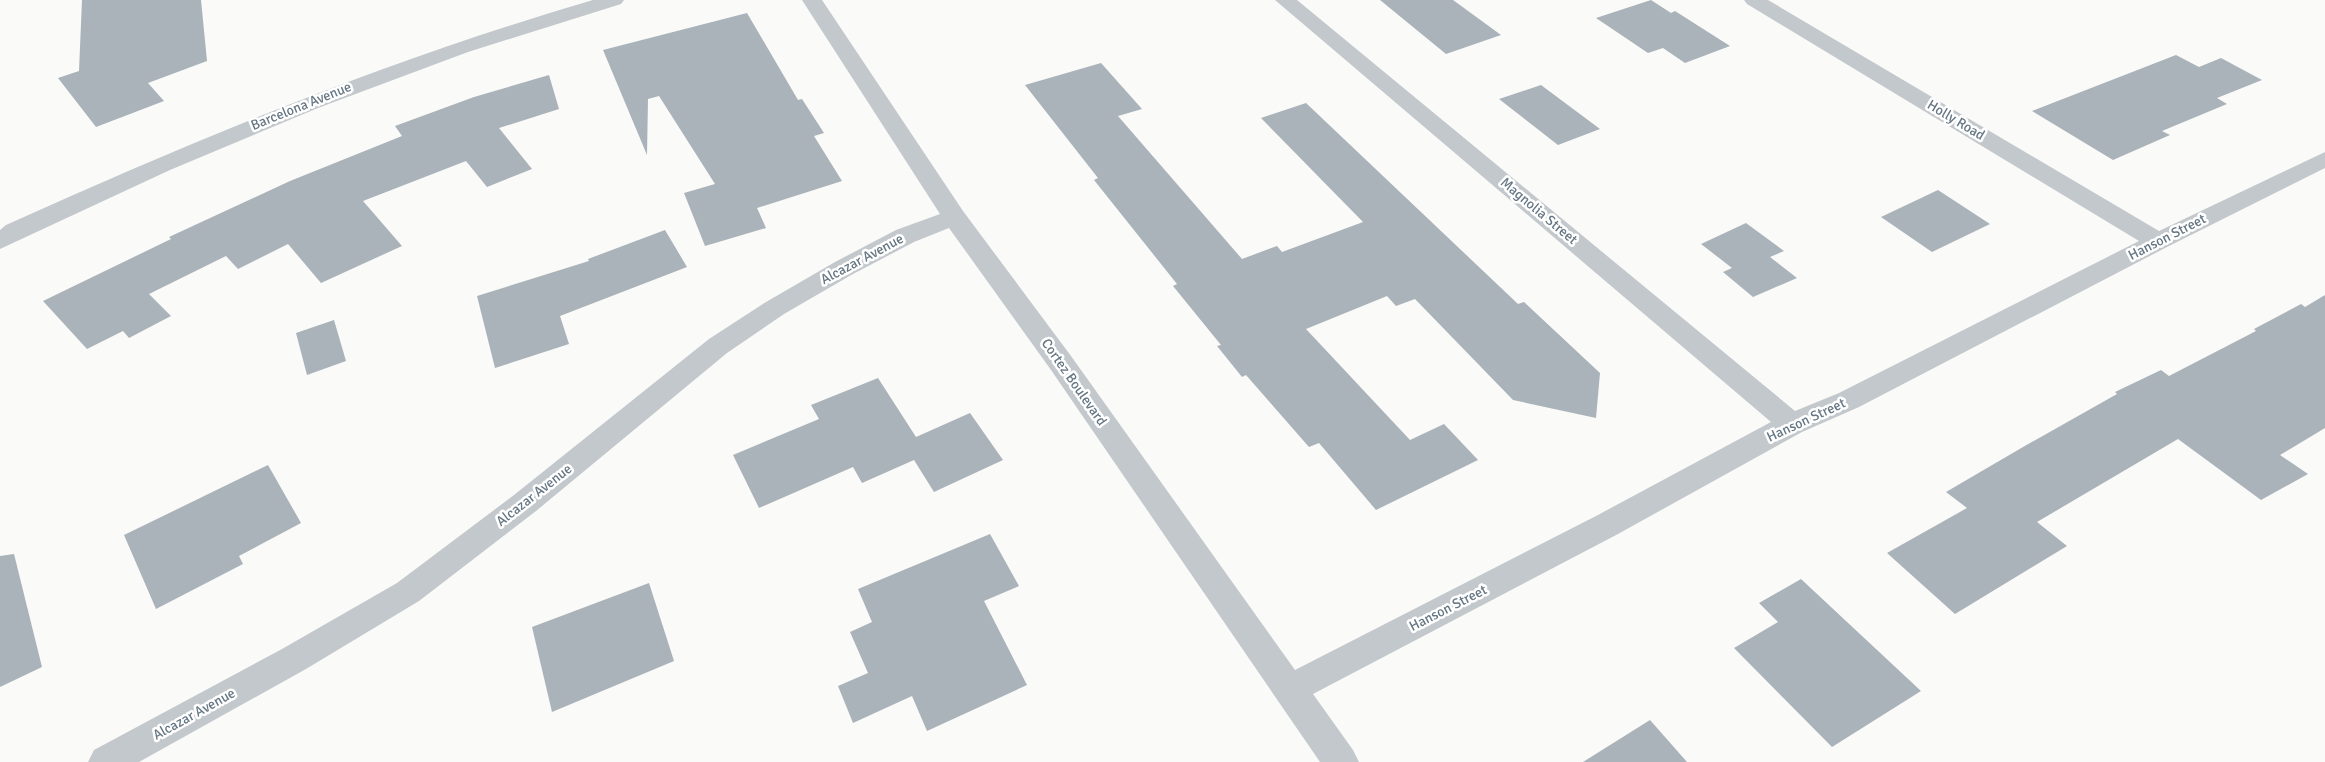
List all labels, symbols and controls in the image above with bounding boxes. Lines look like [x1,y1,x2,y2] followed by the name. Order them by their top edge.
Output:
[248,78,354,134] street label: Barcelona Avenue
[1924,96,1988,144] street label: Holly Road
[1497,174,1581,248] street label: Magnolia Street
[2125,210,2209,264] street label: Hanson Street
[818,230,906,288] street label: Alcazar Avenue
[1038,335,1110,429] street label: Cortez Boulevard
[1764,394,1848,446] street label: Hanson Street
[493,460,575,530] street label: Alcazar Avenue
[1406,581,1490,635] street label: Hanson Street
[150,684,238,744] street label: Alcazar Avenue

